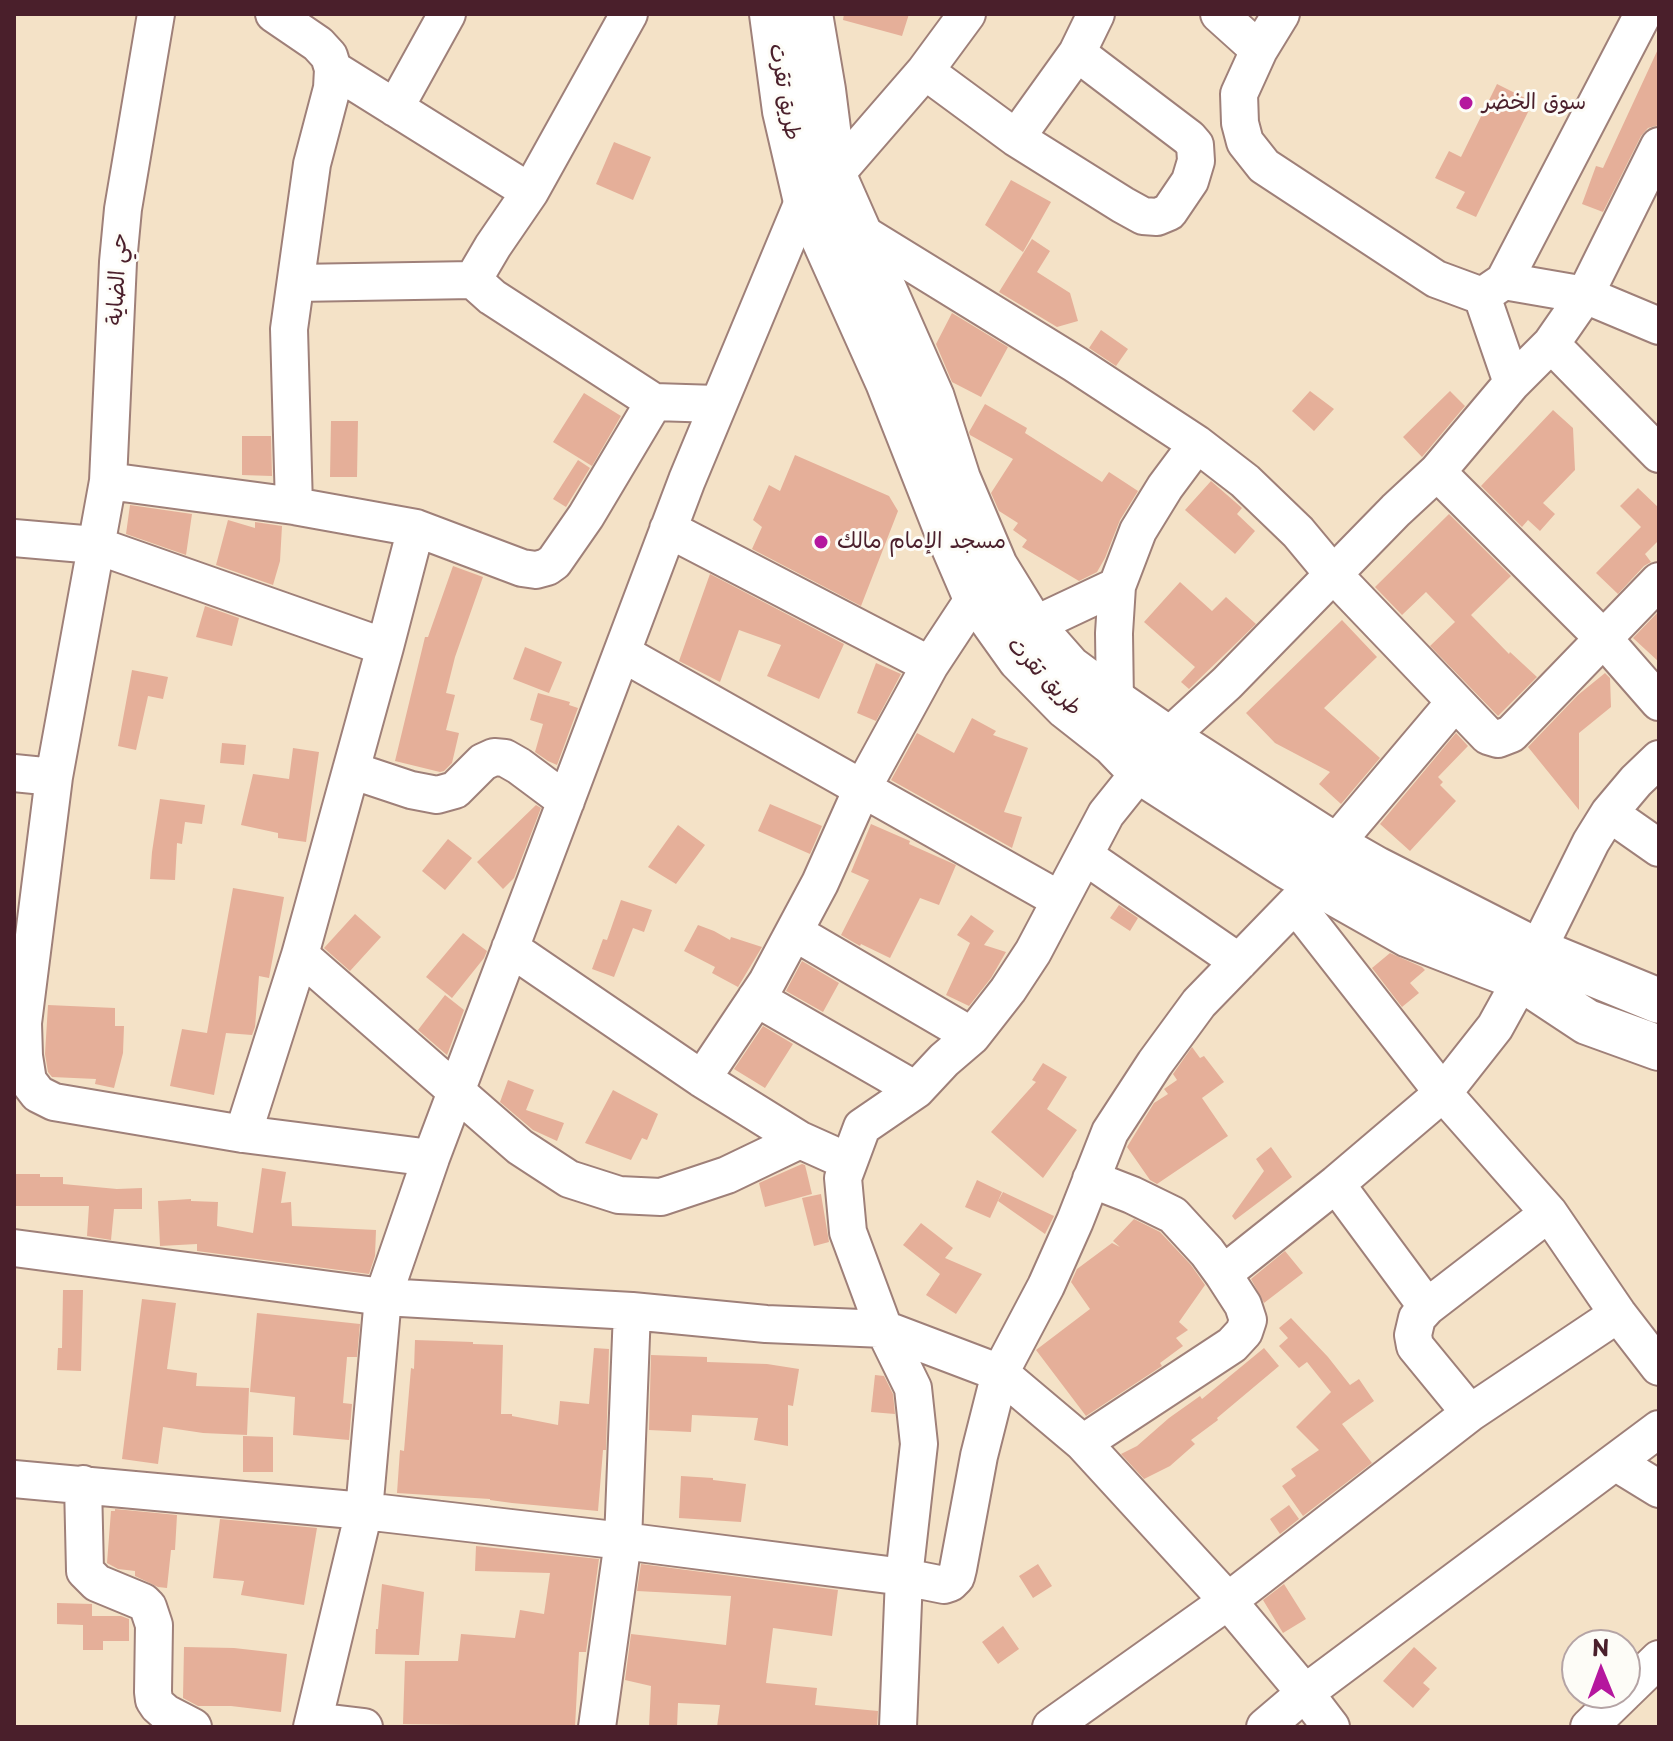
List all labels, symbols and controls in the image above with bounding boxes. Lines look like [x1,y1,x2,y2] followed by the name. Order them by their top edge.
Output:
[763,42,805,142] street label: طريق تقرت
[1482,90,1586,116] place label: سوق الخضر
[1457,94,1475,112] marker: سوق الخضر
[102,232,134,326] street label: حي الضاية
[837,529,1006,555] place label: مسجد الإمام مالك
[812,533,830,551] marker: مسجد الإمام مالك
[1001,632,1087,722] street label: طريق تقرت
[1561,1629,1641,1709] north arrow
[1592,1630,1610,1663] text: N

